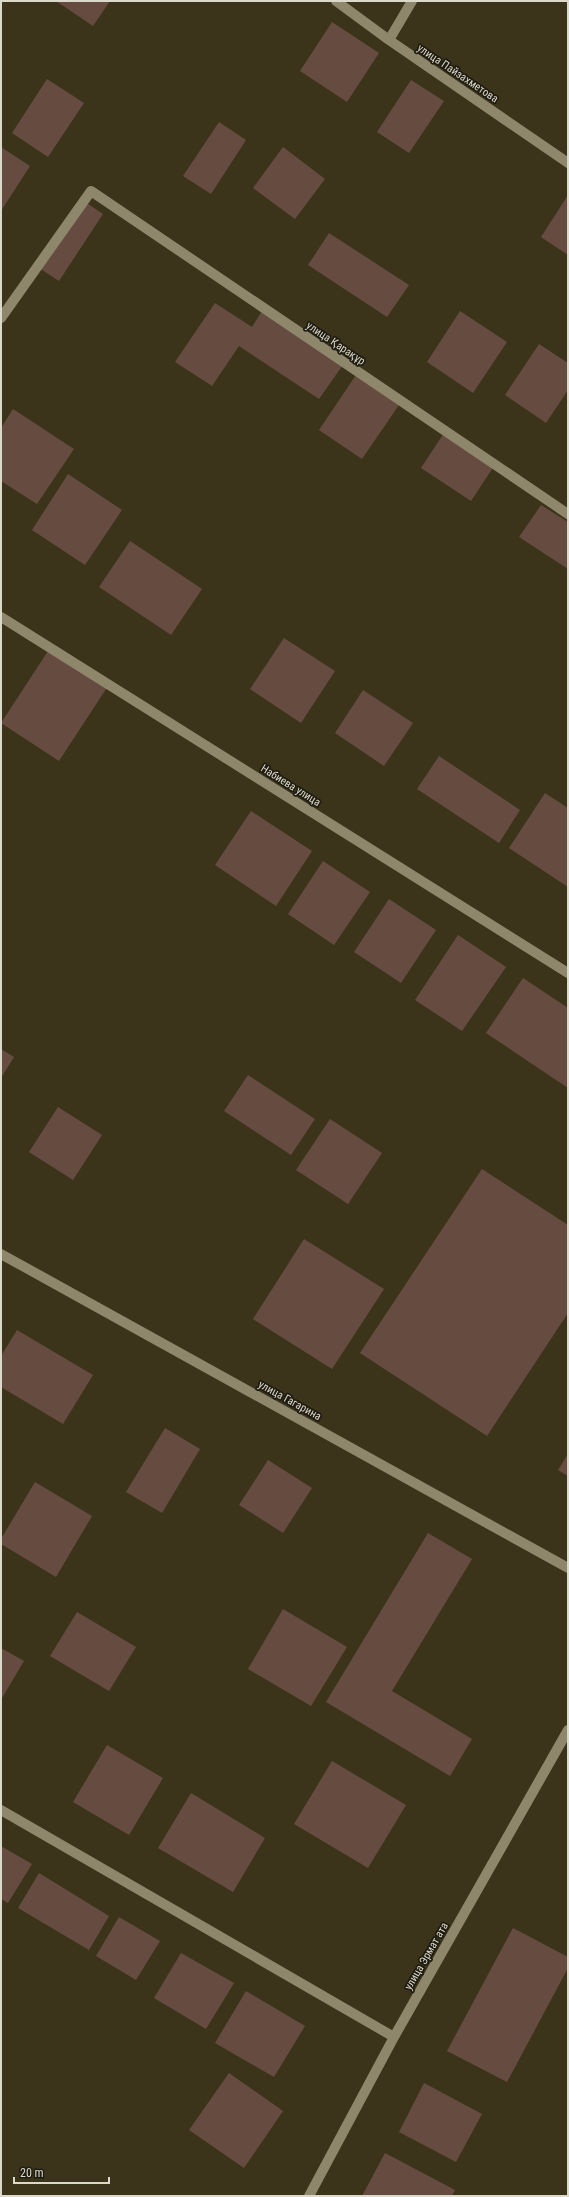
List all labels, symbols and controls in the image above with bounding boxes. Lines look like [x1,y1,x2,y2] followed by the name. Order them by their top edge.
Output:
[415,42,501,105] street label: улица Пайзахметова
[304,319,368,368] street label: улица Қарақұр
[258,762,323,809] street label: Набиева улица
[256,1378,323,1423] street label: улица Гагарина
[402,1920,451,1992] street label: улица Эрмат ата
[14,2159,109,2185] scale bar
[20,2166,44,2180] text: 20 m

